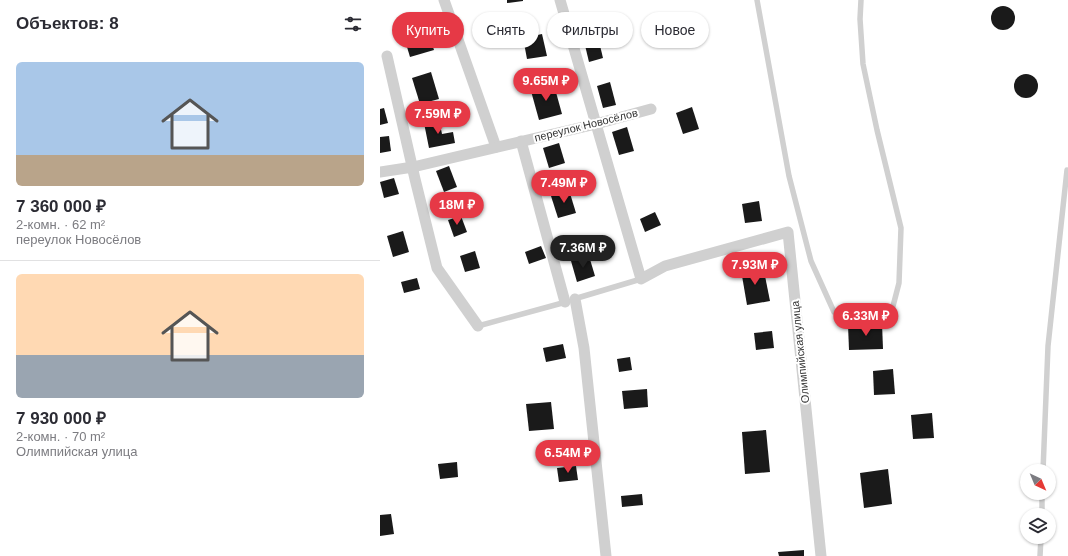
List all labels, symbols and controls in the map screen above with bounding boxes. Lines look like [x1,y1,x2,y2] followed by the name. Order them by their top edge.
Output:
[392,12,464,48] chip: Купить
[472,12,539,48] chip: Снять
[547,12,633,48] chip: Фильтры
[641,12,709,48] chip: Новое
[342,13,364,35] icon: filters
[16,14,119,33] text: Объектов: 8
[509,68,583,102] pin: 9.65M ₽
[522,73,570,88] text: 9.65M ₽
[154,88,226,160] icon: home
[401,101,475,135] pin: 7.59M ₽
[414,106,462,121] text: 7.59M ₽
[533,106,639,144] street label: переулок Новосёлов
[527,170,601,204] pin: 7.49M ₽
[540,175,588,190] text: 7.49M ₽
[429,192,485,226] pin: 18M ₽
[16,197,106,216] text: 7 360 000 ₽
[439,197,475,212] text: 18M ₽
[16,217,105,232] text: 2-комн. · 62 m²
[16,232,141,247] text: переулок Новосёлов
[546,235,620,269] pin: 7.36M ₽
[559,240,607,255] text: 7.36M ₽
[718,252,792,286] pin: 7.93M ₽
[731,257,779,272] text: 7.93M ₽
[789,299,811,404] street label: Олимпийская улица
[154,300,226,372] icon: home
[829,303,903,337] pin: 6.33M ₽
[842,308,890,323] text: 6.33M ₽
[16,409,106,428] text: 7 930 000 ₽
[16,429,105,444] text: 2-комн. · 70 m²
[531,440,605,474] pin: 6.54M ₽
[16,444,137,459] text: Олимпийская улица
[544,445,592,460] text: 6.54M ₽
[1020,464,1056,500] north arrow
[1020,464,1056,544] map controls
[1020,508,1056,544] button: layers

